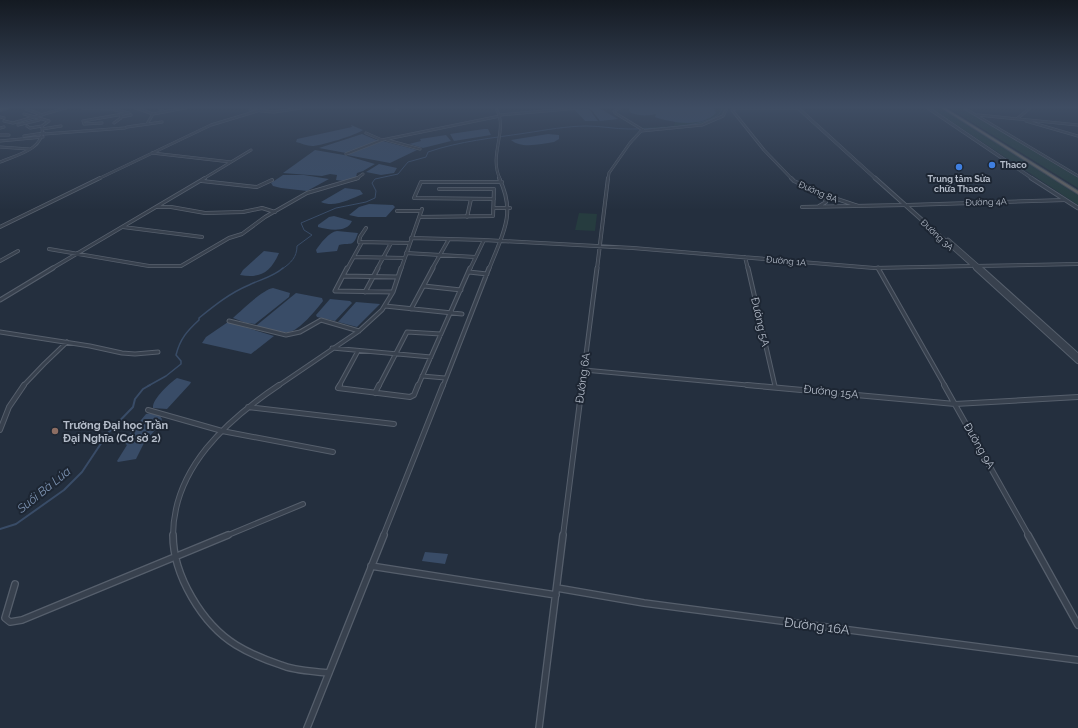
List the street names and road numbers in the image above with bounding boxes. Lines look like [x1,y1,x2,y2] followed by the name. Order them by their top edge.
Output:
[797,179,839,205] street label: Đường 8A
[965,196,1007,208] street label: Đường 4A
[919,217,955,253] street label: Đường 3A
[766,254,806,268] street label: Đường 1A
[748,296,772,349] street label: Đường 5A
[573,351,593,404] street label: Đường 6A
[803,383,860,401] street label: Đường 15A
[961,421,998,472] street label: Đường 9A
[783,615,851,637] street label: Đường 16A

